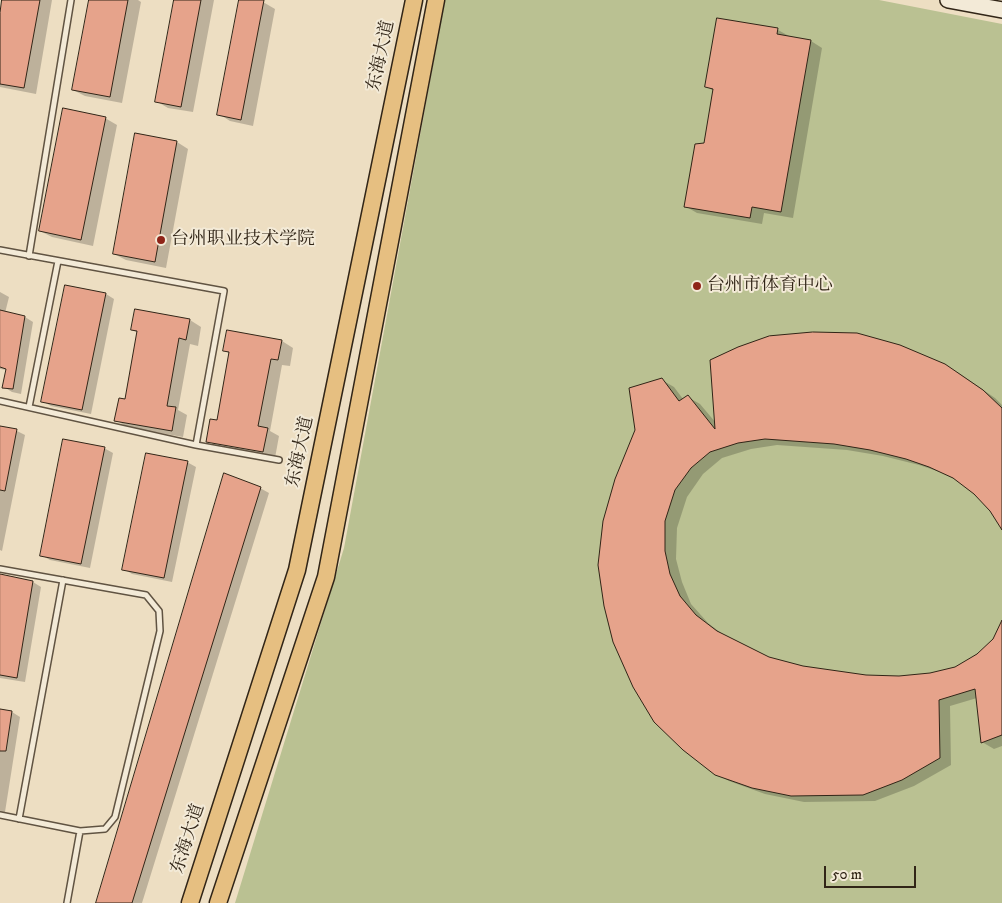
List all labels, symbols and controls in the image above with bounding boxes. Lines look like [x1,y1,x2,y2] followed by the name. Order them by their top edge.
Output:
[364,19,400,93] street label: 东海大道
[171,229,315,251] place label: 台州职业技术学院
[155,234,167,246] marker: 台州职业技术学院
[707,275,833,297] place label: 台州市体育中心
[691,280,703,292] marker: 台州市体育中心
[283,415,319,489] street label: 东海大道
[168,801,210,877] street label: 东海大道
[827,856,920,888] scale bar
[832,865,862,884] text: 50 m

